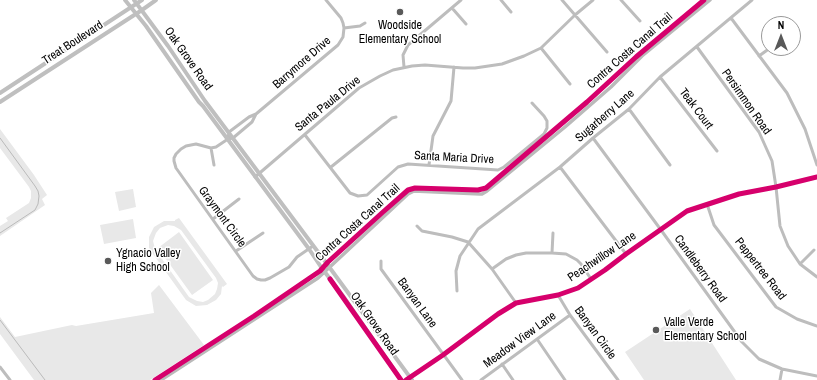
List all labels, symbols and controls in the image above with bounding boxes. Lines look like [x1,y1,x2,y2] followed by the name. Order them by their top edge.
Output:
[395,7,405,17] marker: Woodside Elementary School
[584,10,676,92] street label: Contra Costa Canal Trail
[761,16,801,56] north arrow
[40,18,106,68] street label: Treat Boulevard
[778,18,784,32] text: N
[359,19,441,47] place label: Woodside Elementary School
[161,25,215,93] street label: Oak Grove Road
[270,34,334,92] street label: Barrymore Drive
[718,67,774,137] street label: Persimmon Road
[292,73,364,135] street label: Santa Paula Drive
[676,86,716,132] street label: Teak Court
[573,87,637,145] street label: Sugarberry Lane
[414,149,494,167] street label: Santa Maria Drive
[313,181,403,265] street label: Contra Costa Canal Trail
[195,184,249,250] street label: Graymont Circle
[565,229,639,285] street label: Peachwillow Lane
[671,232,729,306] street label: Candleberry Road
[731,235,789,303] street label: Peppertree Road
[116,247,180,275] place label: Ygnacio Valley High School
[103,256,113,266] marker: Ygnacio Valley High School
[394,275,440,331] street label: Banyan Lane
[347,290,401,358] street label: Oak Grove Road
[571,304,619,362] street label: Banyan Circle
[481,309,559,371] street label: Meadow View Lane
[664,316,747,344] place label: Valle Verde Elementary School
[651,325,661,335] marker: Valle Verde Elementary School

